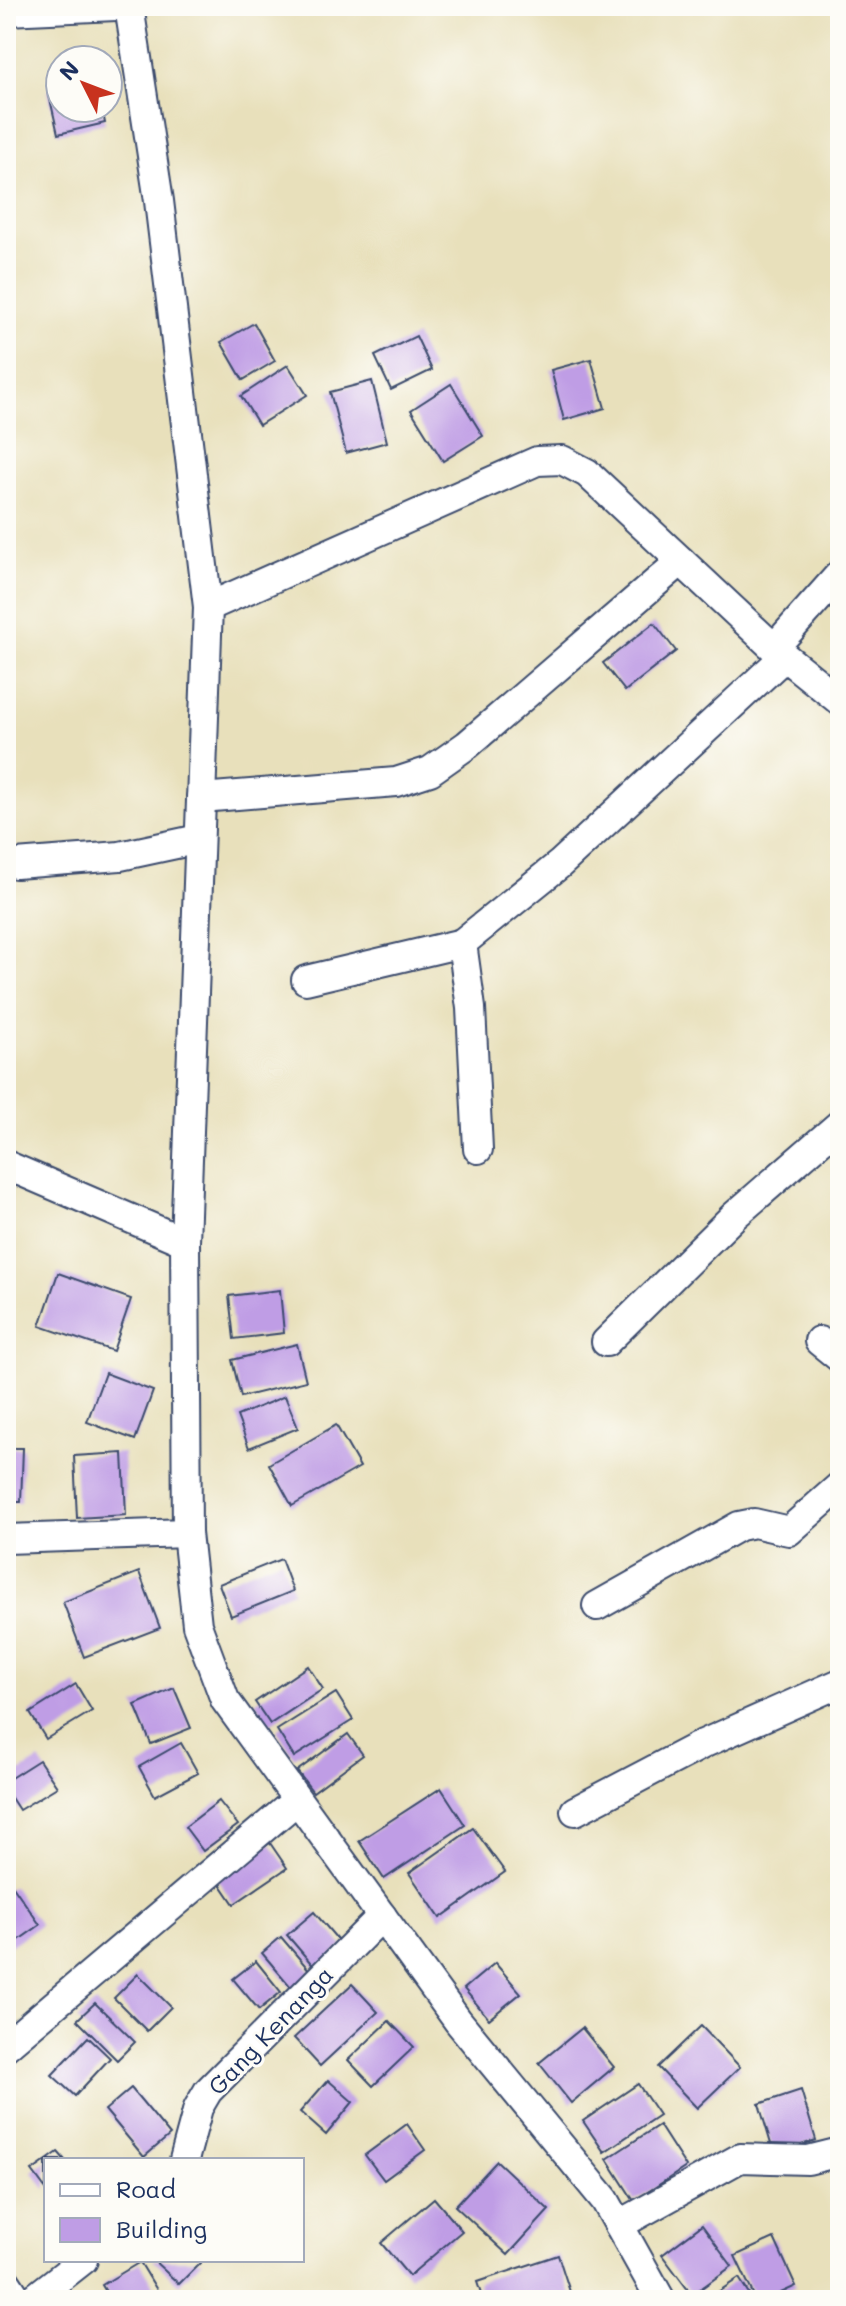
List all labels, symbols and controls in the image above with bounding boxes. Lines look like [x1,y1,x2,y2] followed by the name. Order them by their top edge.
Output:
[44,44,124,124] north arrow
[52,54,85,86] text: N
[201,1959,339,2101] street label: Gang Kenanga
[44,2158,304,2262] legend
[116,2173,176,2204] text: Road
[116,2213,207,2244] text: Building

